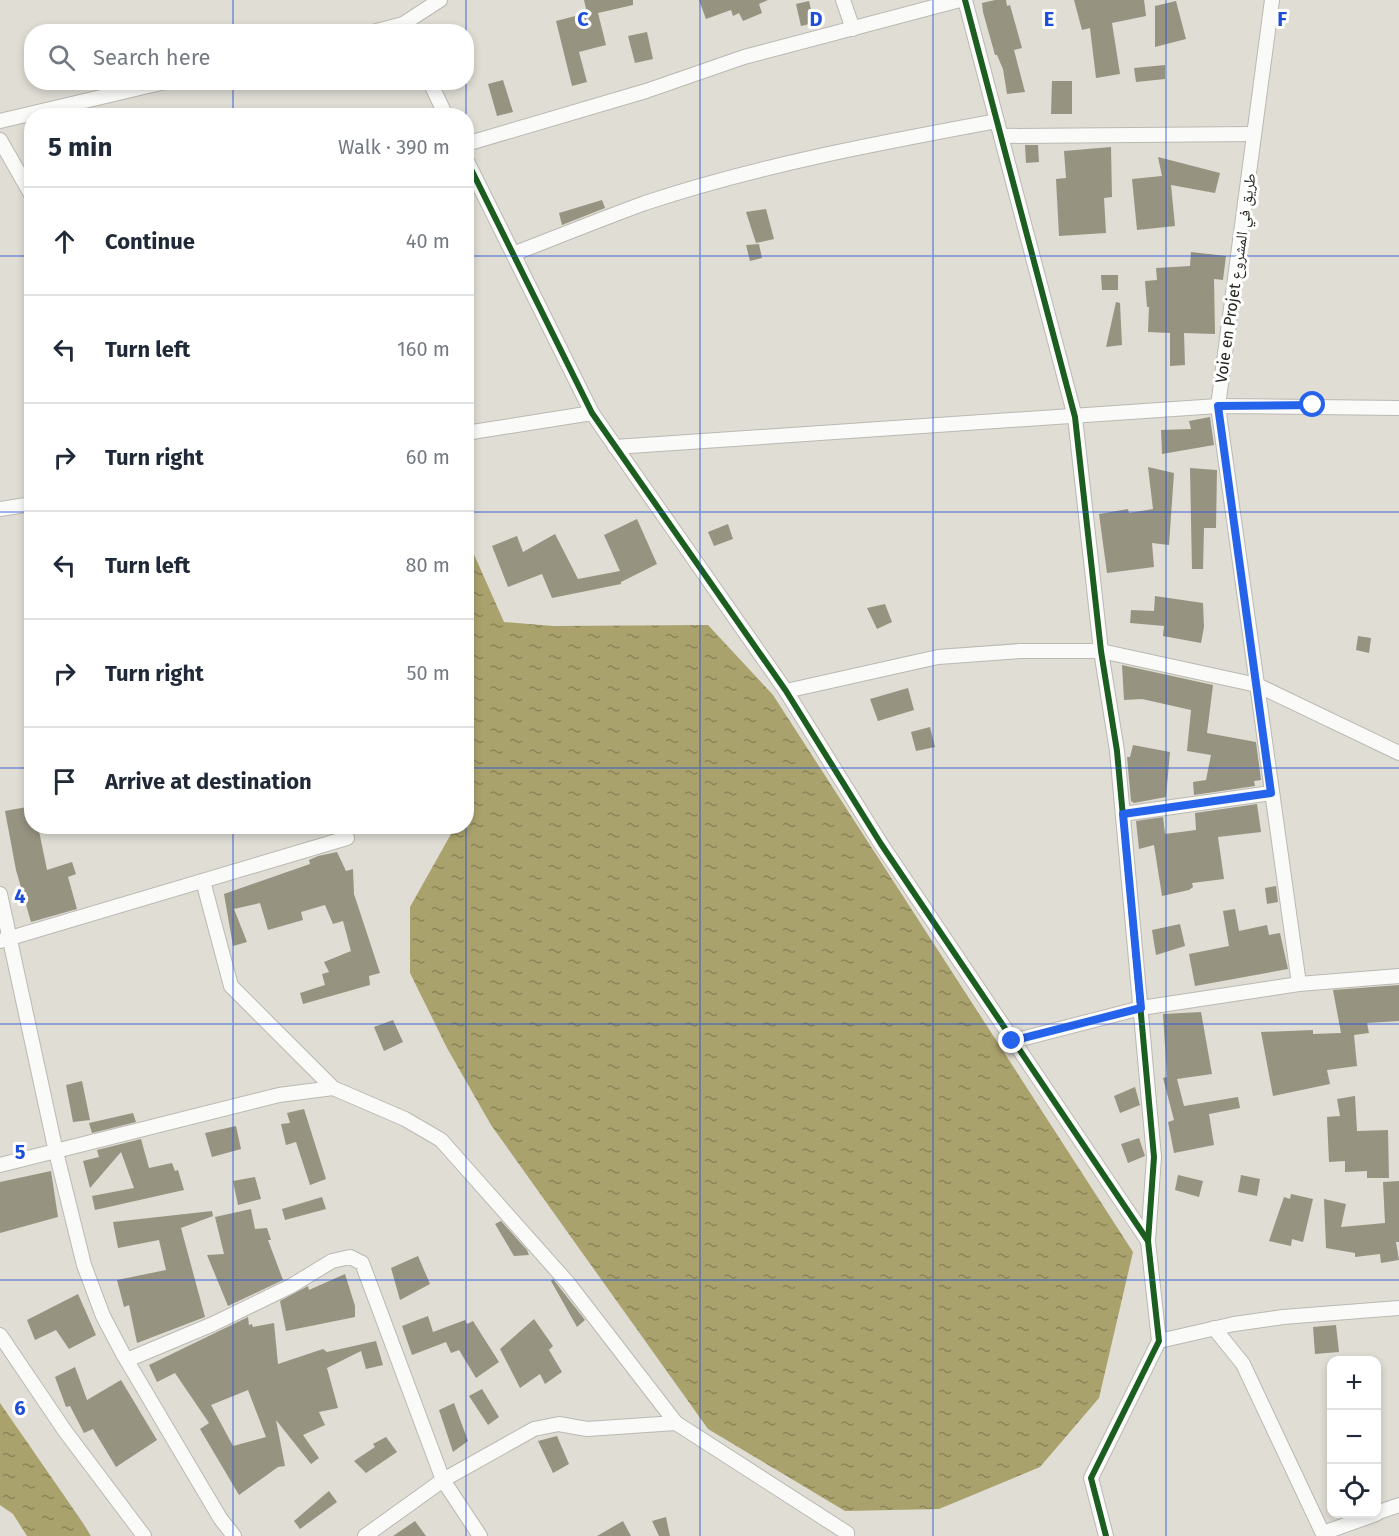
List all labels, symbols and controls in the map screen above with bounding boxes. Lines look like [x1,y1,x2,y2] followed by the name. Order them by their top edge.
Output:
[577,7,589,31] text: C
[809,7,823,31] text: D
[1044,7,1054,31] text: E
[1277,7,1287,31] text: F
[24,24,474,90] search box
[45,41,78,74] icon: search
[93,44,211,71] text: Search here
[48,132,112,163] text: 5 min
[338,135,450,159] text: Walk · 390 m
[1211,172,1263,385] street label: Voie en Projet طريق في المشروع
[48,225,81,258] icon: ahead
[105,228,195,255] text: Continue
[406,229,450,253] text: 40 m
[48,333,81,366] icon: left
[105,336,190,363] text: Turn left
[397,337,450,361] text: 160 m
[1299,391,1325,417] route start
[48,441,81,474] icon: right
[105,444,204,471] text: Turn right
[406,445,450,469] text: 60 m
[48,549,81,582] icon: left
[105,552,190,579] text: Turn left
[405,553,450,577] text: 80 m
[48,657,81,690] icon: right
[105,660,204,687] text: Turn right
[406,661,450,685] text: 50 m
[48,765,81,798] icon: arrive
[105,768,312,795] text: Arrive at destination
[14,884,26,908] text: 4
[998,1027,1024,1053] route end
[15,1140,26,1164] text: 5
[1327,1356,1381,1518] map controls
[1327,1356,1381,1410] button: +
[14,1396,26,1420] text: 6
[1327,1410,1381,1464] button: −
[1327,1464,1381,1518] button: locate

